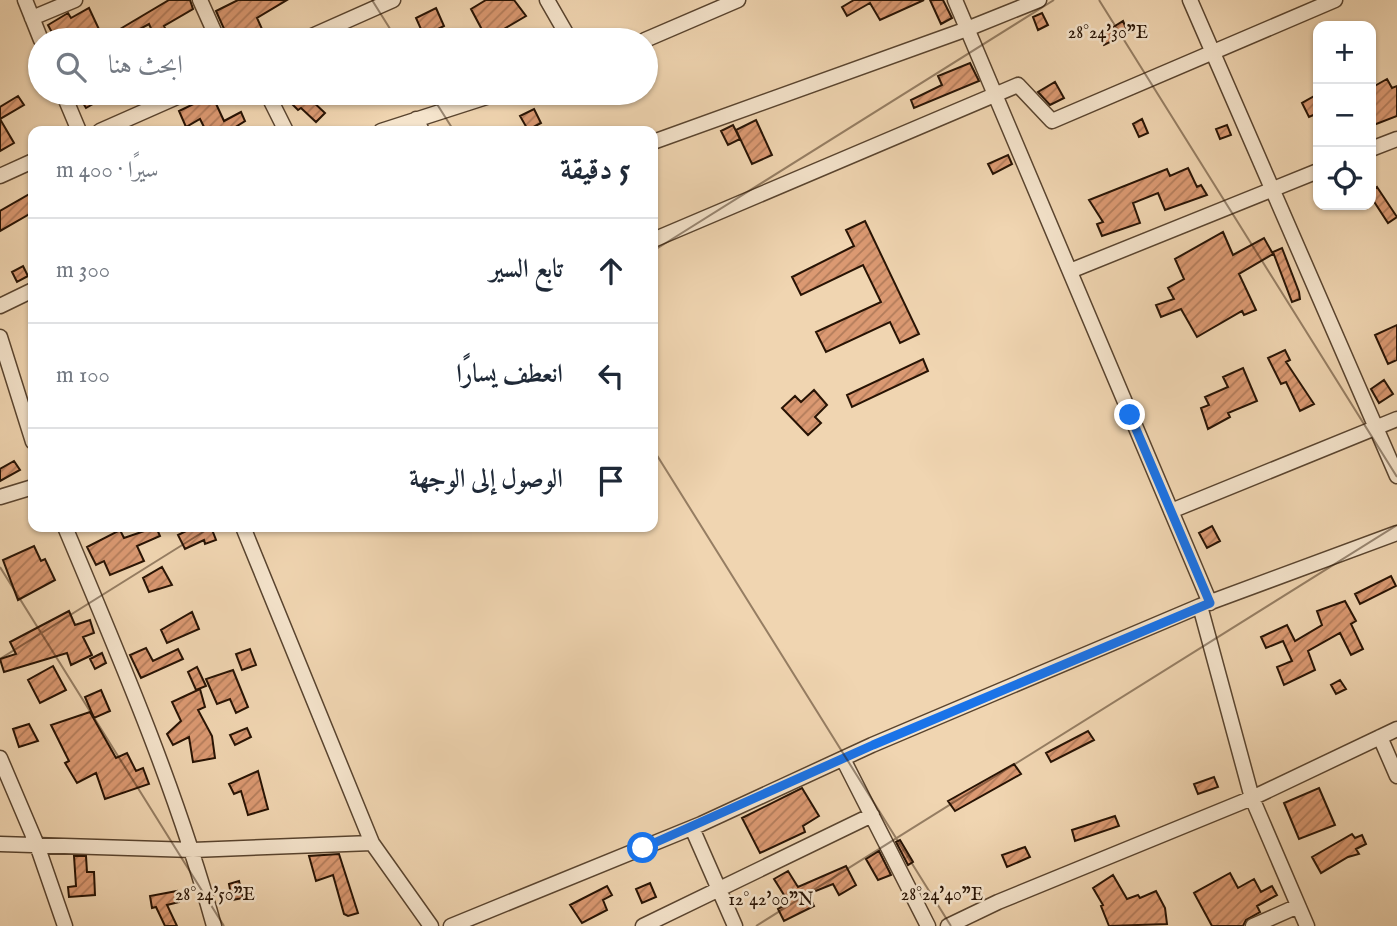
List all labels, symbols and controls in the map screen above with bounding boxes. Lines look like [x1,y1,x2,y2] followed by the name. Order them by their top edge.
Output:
[1313,21,1376,210] map controls
[1313,21,1376,84] button: +
[1068,22,1148,45] text: 28°24'30"E
[28,28,658,105] search box
[52,48,90,86] icon: search
[108,49,183,82] text: ابحث هنا
[1313,84,1376,147] button: −
[1313,147,1376,210] button: locate
[560,152,630,190] text: 5 دقيقة
[56,156,159,185] text: سيرًا · 400 m
[592,252,630,290] icon: ahead
[489,253,563,286] text: تابع السير
[56,256,110,285] text: 300 m
[592,357,630,395] icon: left
[456,358,563,391] text: انعطف يسارًا
[56,361,110,390] text: 100 m
[1114,399,1145,430] route end
[592,462,630,500] icon: arrive
[409,463,563,496] text: الوصول إلى الوجهة
[627,832,658,863] route start
[175,884,255,907] text: 28°24'50"E
[901,884,983,907] text: 28°24'40"E
[728,889,814,912] text: 12°42'00"N

